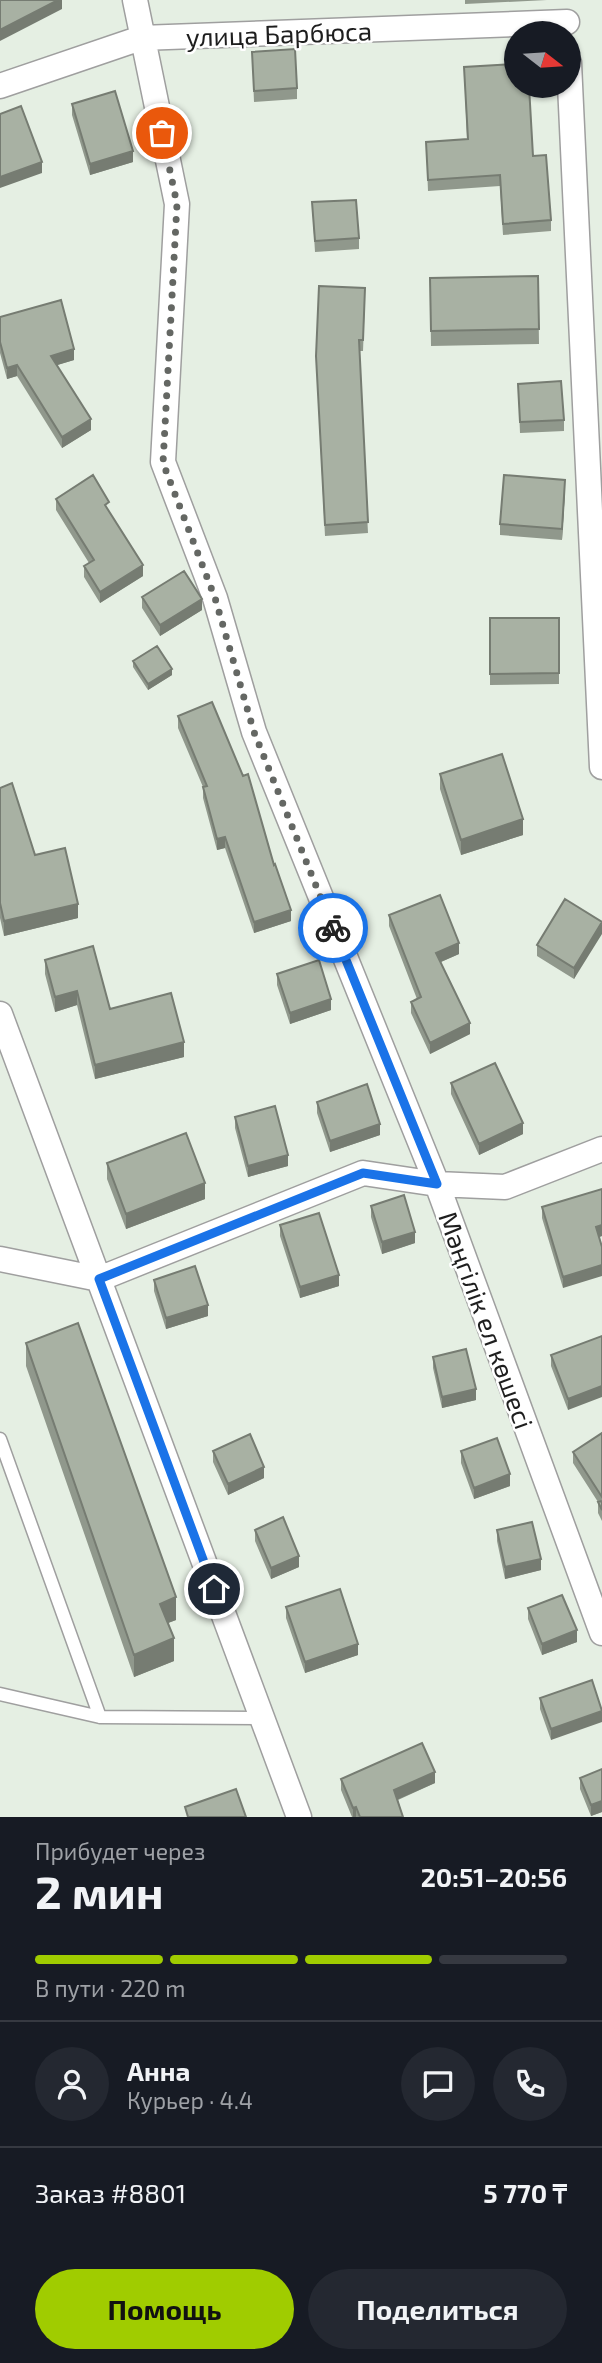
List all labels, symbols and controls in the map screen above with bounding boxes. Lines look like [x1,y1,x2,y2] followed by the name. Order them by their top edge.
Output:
[185,14,373,53] street label: улица Барбюса
[504,21,581,98] north arrow
[504,21,581,98] map controls
[132,103,192,163] pin
[143,114,181,152] icon: bag
[298,893,368,963] courier
[314,909,352,947] icon: bike
[433,1207,541,1433] street label: Мәңгілік ел көшесі
[184,1559,244,1619] pin
[195,1570,233,1608] icon: home
[35,1837,205,1865] text: Прибудет через
[421,1861,567,1892] text: 20:51–20:56
[35,1863,164,1918] text: 2 мин
[35,1974,185,2002] text: В пути · 220 m
[35,2047,109,2121] button: person
[401,2047,475,2121] button: chat
[493,2047,567,2121] button: phone
[127,2055,190,2086] text: Анна
[127,2086,253,2114] text: Курьер · 4.4
[35,2177,186,2208] text: Заказ #8801
[483,2177,567,2208] text: 5 770 ₸
[35,2269,294,2349] button: Помощь
[308,2269,567,2349] button: Поделиться

